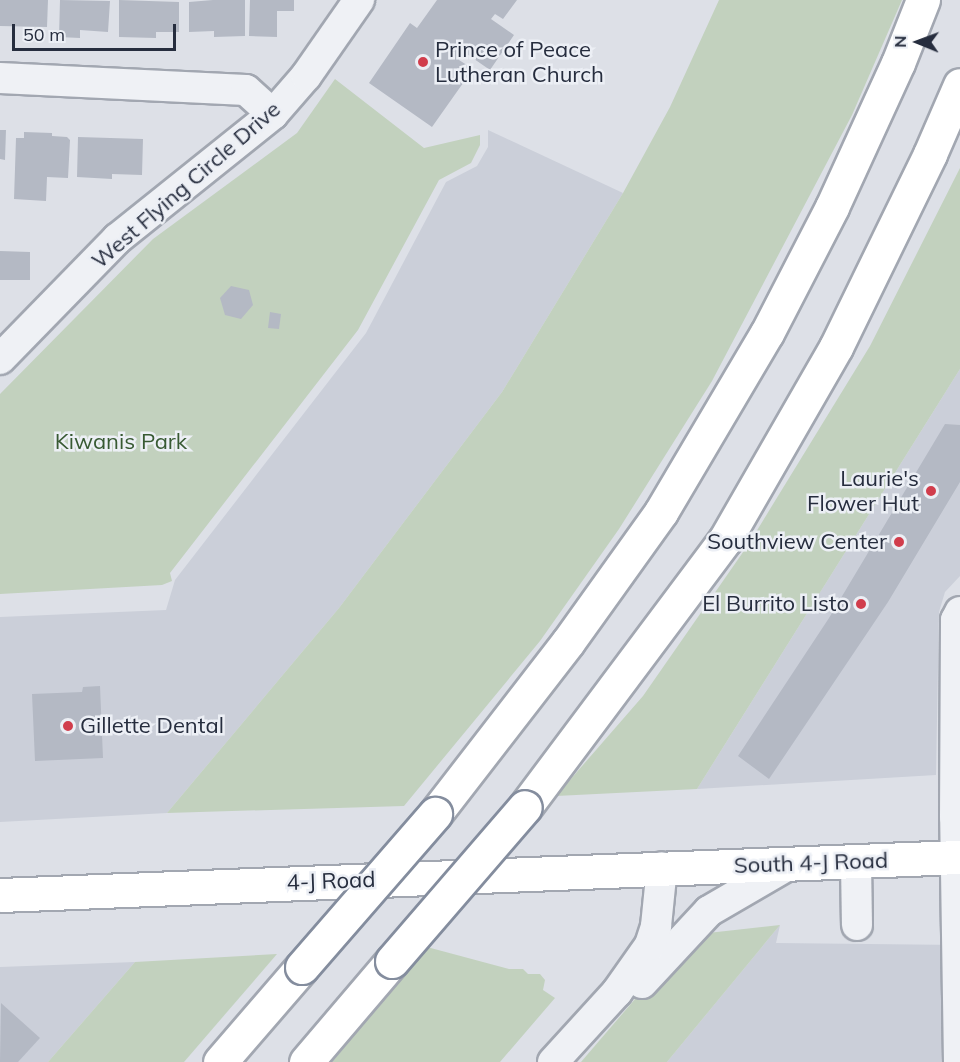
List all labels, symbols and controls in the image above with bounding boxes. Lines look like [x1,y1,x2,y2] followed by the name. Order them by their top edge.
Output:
[15,12,178,50] scale bar
[888,12,948,72] north arrow
[23,23,65,46] text: 50 m
[890,35,910,48] text: N
[435,36,604,88] place label: Prince of Peace Lutheran Church
[416,55,430,69] marker: Prince of Peace Lutheran Church
[86,96,286,274] street label: West Flying Circle Drive
[55,429,187,455] park label: Kiwanis Park
[807,465,919,516] place label: Laurie's Flower Hut
[924,484,938,498] marker: Laurie's Flower Hut
[707,529,887,555] place label: Southview Center
[892,535,906,549] marker: Southview Center
[702,591,849,617] place label: El Burrito Listo
[854,597,868,611] marker: El Burrito Listo
[80,713,224,739] place label: Gillette Dental
[61,719,75,733] marker: Gillette Dental
[733,847,889,879] street label: South 4-J Road
[286,866,376,896] street label: 4-J Road

